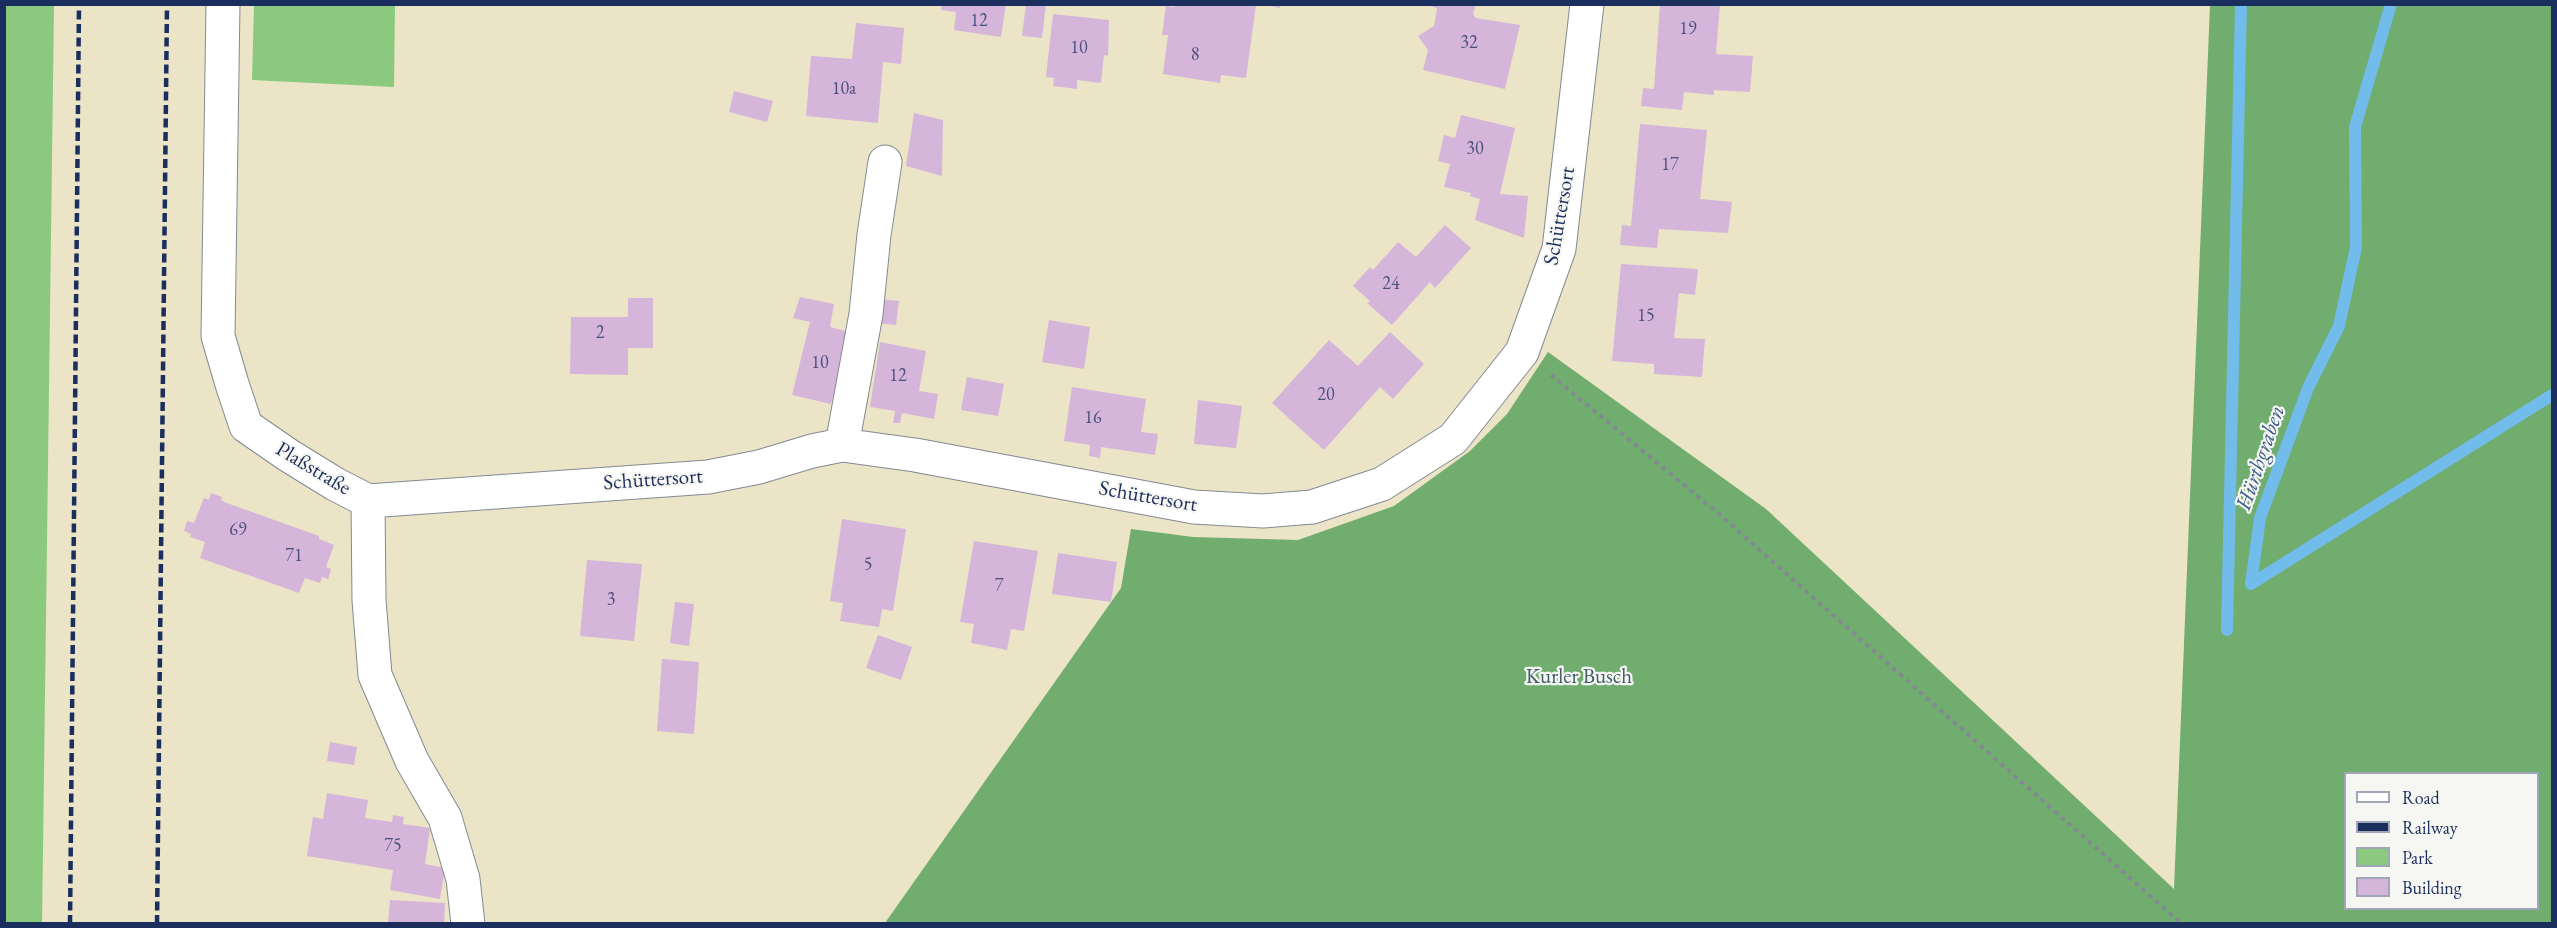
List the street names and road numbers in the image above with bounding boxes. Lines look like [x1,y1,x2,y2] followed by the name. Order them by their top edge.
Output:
[1539,165,1581,267] street label: Schüttersort
[271,437,355,501] street label: Plaßstraße
[603,464,703,496] street label: Schüttersort
[1097,476,1199,518] street label: Schüttersort

